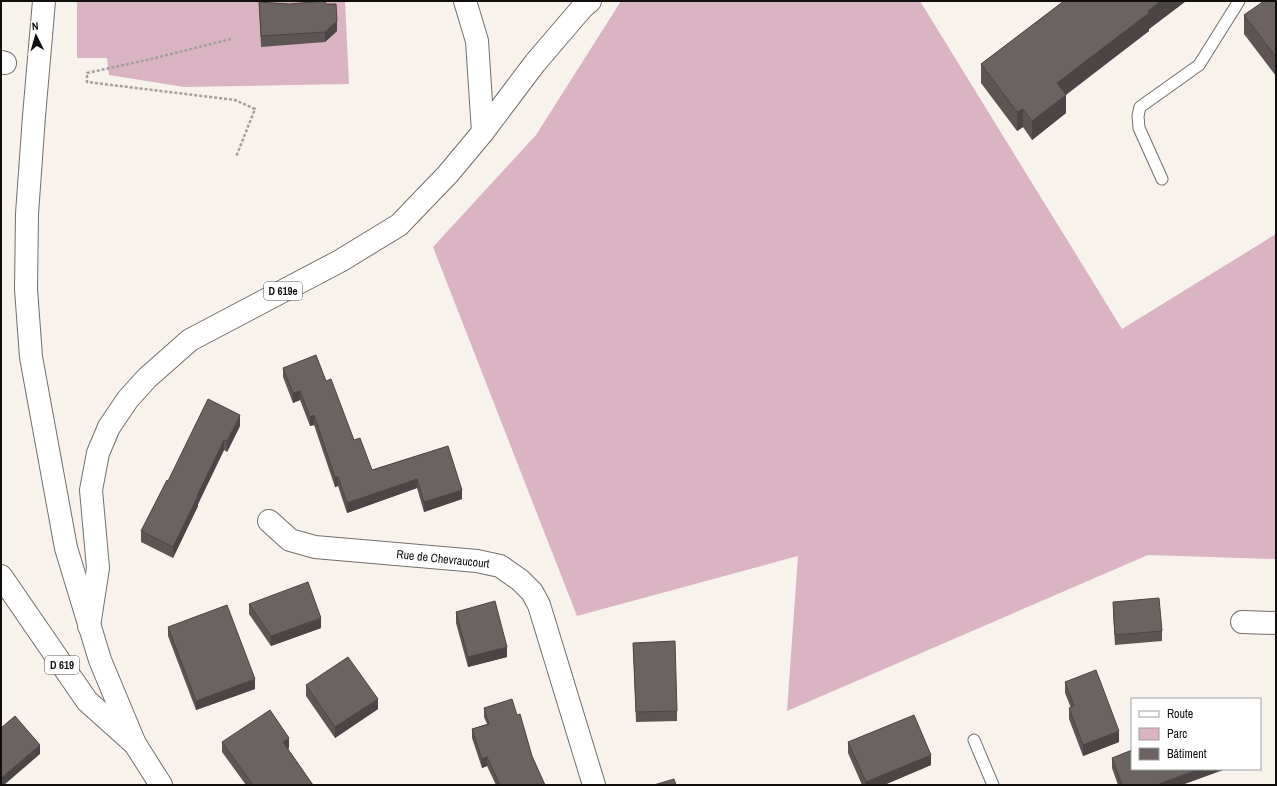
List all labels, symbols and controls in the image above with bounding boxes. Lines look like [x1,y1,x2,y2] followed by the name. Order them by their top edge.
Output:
[16,16,56,56] north arrow
[31,19,39,33] text: N
[264,282,302,300] road number: D 619e
[396,546,491,572] street label: Rue de Chevraucourt
[45,656,79,674] road number: D 619
[1131,698,1261,770] legend
[1167,706,1193,722] text: Route
[1167,726,1187,742] text: Parc
[1167,746,1207,762] text: Bâtiment

